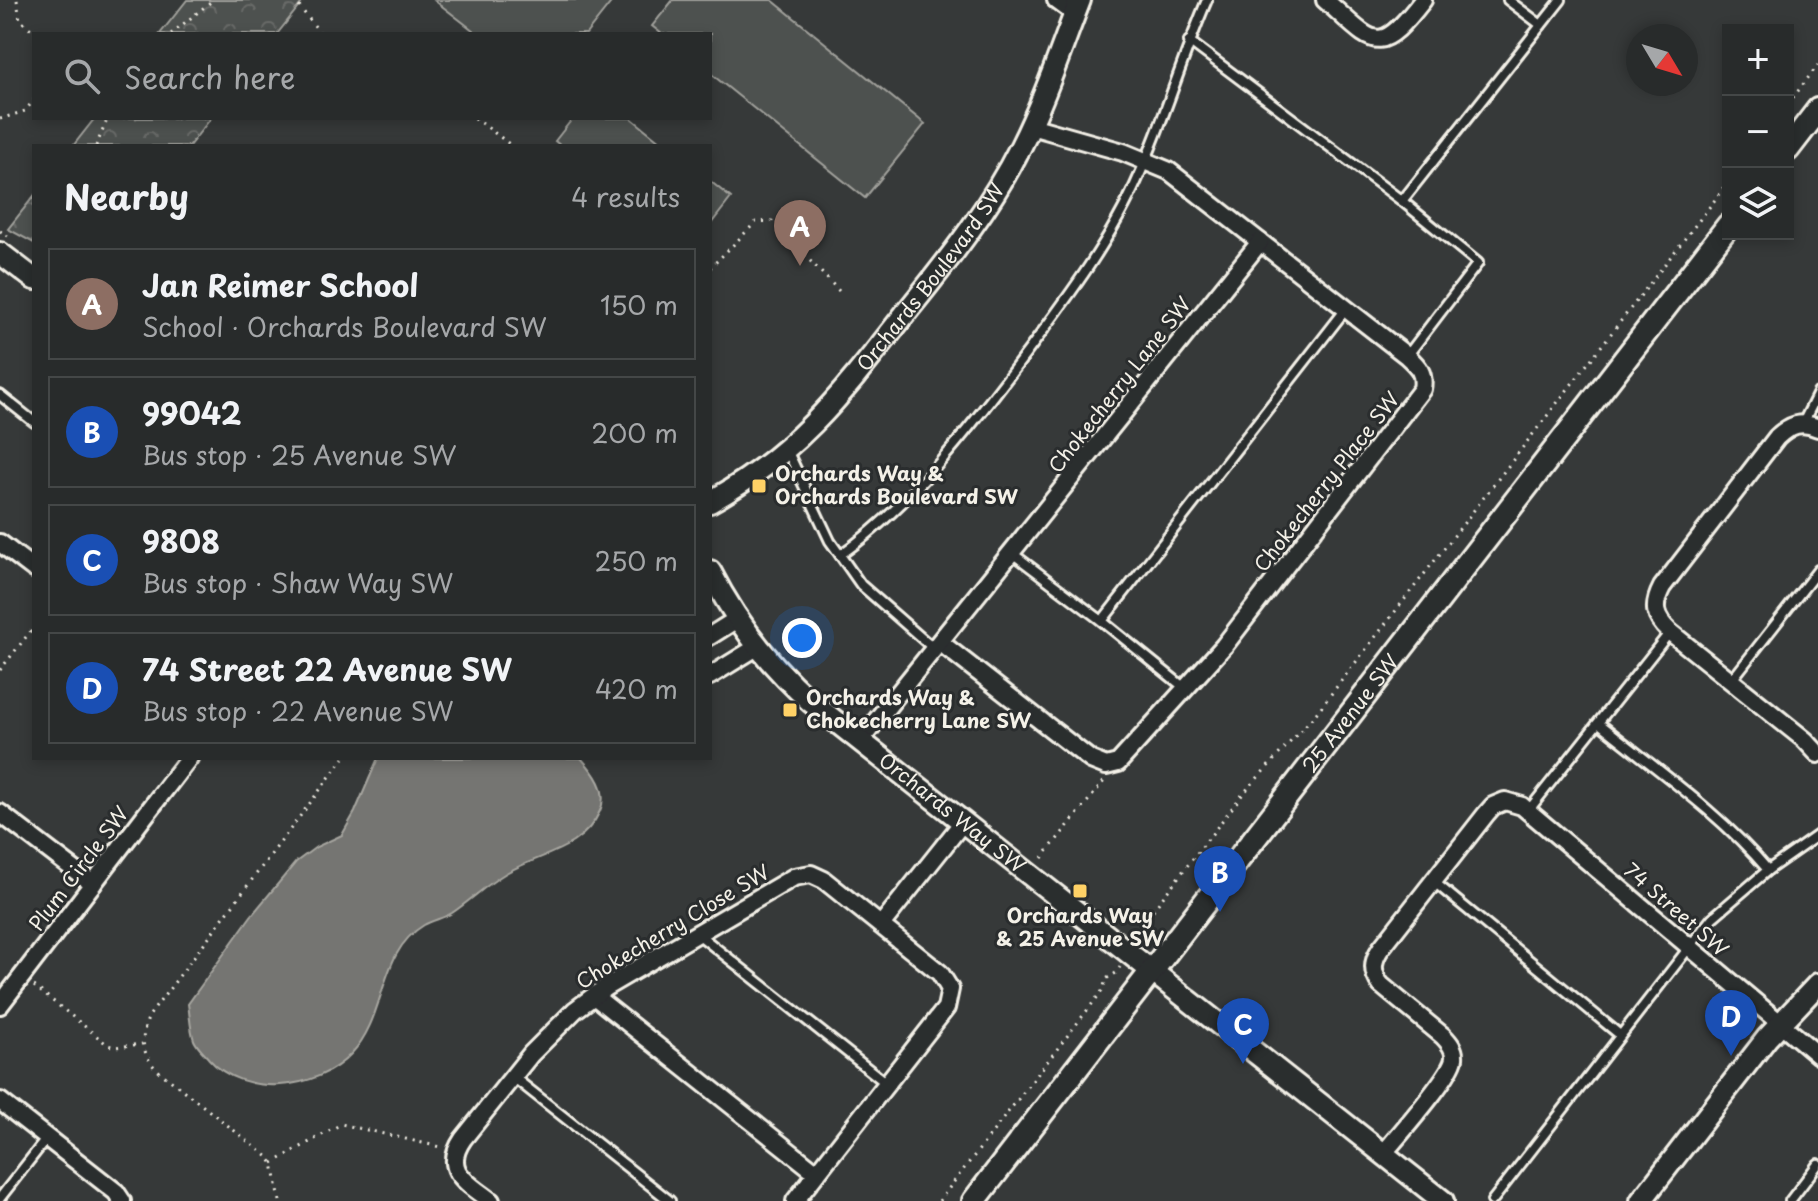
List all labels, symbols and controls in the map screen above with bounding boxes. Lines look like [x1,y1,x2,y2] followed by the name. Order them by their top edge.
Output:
[1626,24,1698,96] north arrow
[1722,24,1794,240] map controls
[1722,24,1794,96] button: +
[32,32,712,120] search box
[60,54,104,98] icon: search
[124,54,296,99] text: Search here
[1722,96,1794,168] button: −
[1722,168,1794,240] button: layers
[64,170,189,222] text: Nearby
[849,176,1011,377] street label: Orchards Boulevard SW
[571,177,680,216] text: 4 results
[774,200,826,266] pin: A
[142,262,419,307] text: Jan Reimer School
[82,285,102,324] text: A
[600,285,678,324] text: 150 m
[1041,289,1198,479] street label: Chokecherry Lane SW
[142,307,547,346] text: School · Orchards Boulevard SW
[1246,384,1407,578] street label: Chokecherry Place SW
[142,390,242,435] text: 99042
[83,413,101,452] text: B
[591,413,678,452] text: 200 m
[142,435,457,474] text: Bus stop · 25 Avenue SW
[775,458,1019,511] place label: Orchards Way & Orchards Boulevard SW
[750,477,768,495] marker: Orchards Way & Orchards Boulevard SW
[142,518,220,563] text: 9808
[82,541,102,580] text: C
[594,541,678,580] text: 250 m
[142,563,453,602] text: Bus stop · Shaw Way SW
[782,618,822,658] your location
[142,646,512,691] text: 74 Street 22 Avenue SW
[1294,647,1406,779] street label: 25 Avenue SW
[82,669,102,708] text: D
[595,669,678,708] text: 420 m
[806,682,1031,735] place label: Orchards Way & Chokecherry Lane SW
[142,691,453,730] text: Bus stop · 22 Avenue SW
[781,701,799,719] marker: Orchards Way & Chokecherry Lane SW
[873,745,1033,880] street label: Orchards Way SW
[21,799,136,937] street label: Plum Circle SW
[1194,846,1246,912] pin: B
[1618,855,1736,964] street label: 74 Street SW
[570,856,775,996] street label: Chokecherry Close SW
[1071,882,1089,900] marker: Orchards Way & 25 Avenue SW
[996,900,1164,953] place label: Orchards Way & 25 Avenue SW
[1705,990,1757,1056] pin: D
[1217,998,1269,1064] pin: C

